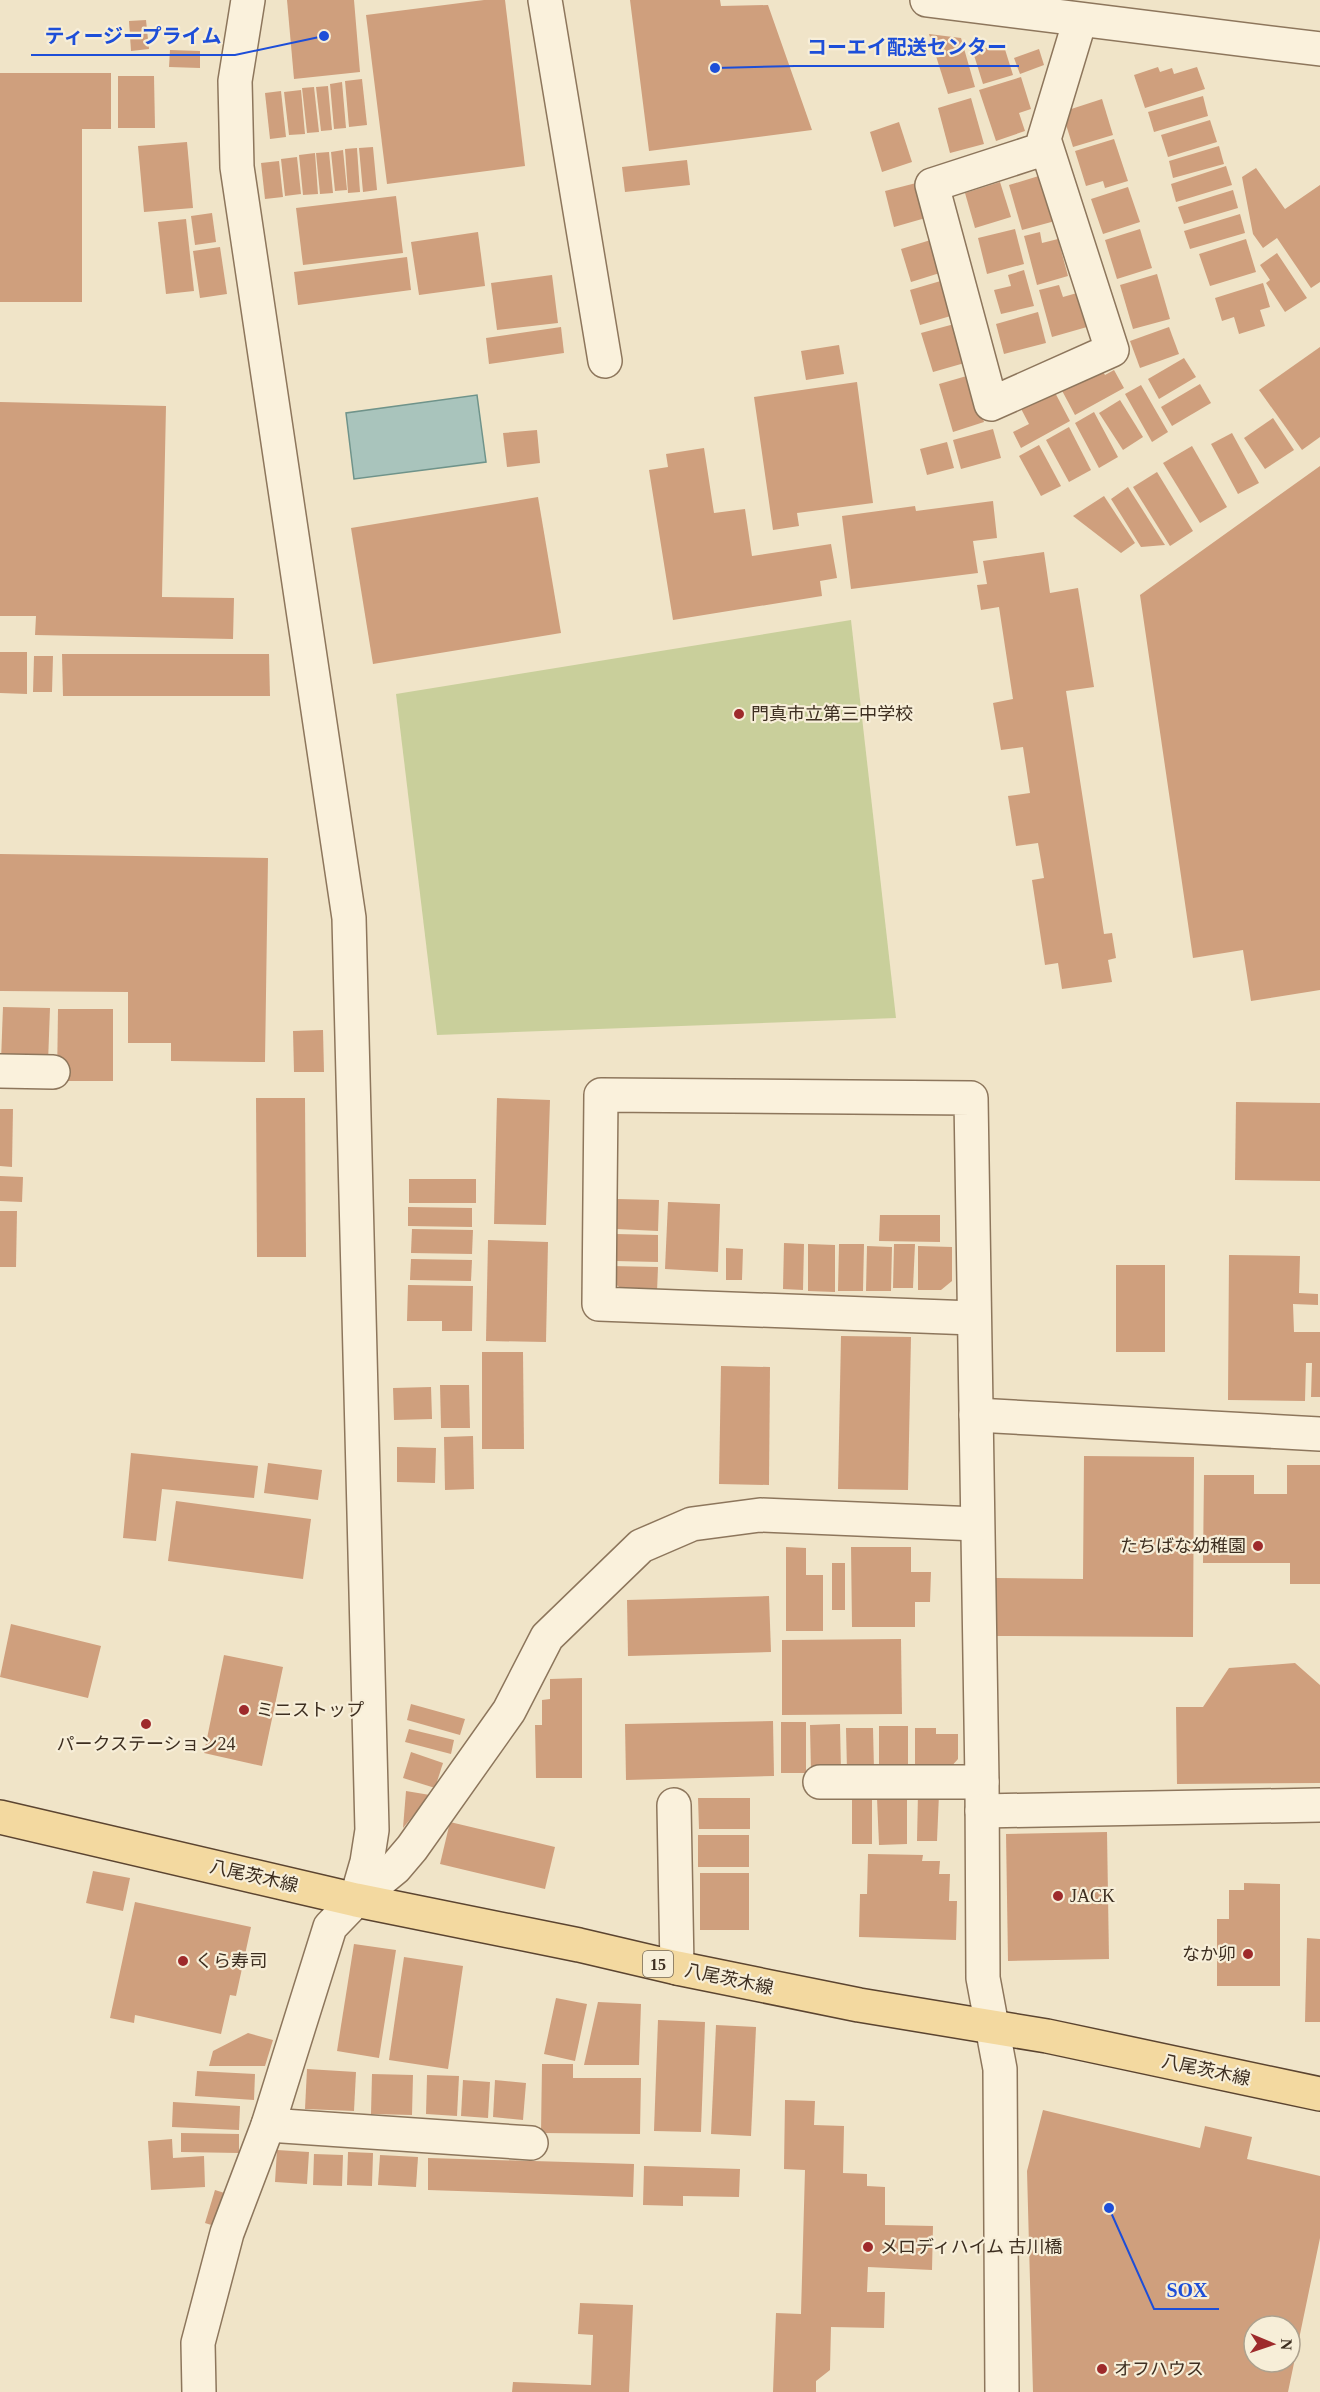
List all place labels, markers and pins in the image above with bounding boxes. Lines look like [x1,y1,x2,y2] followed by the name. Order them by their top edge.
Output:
[31,17,235,55] callout: ティージープライム
[795,28,1019,66] callout: コーエイ配送センター
[751,704,913,724] place label: 門真市立第三中学校
[732,707,746,721] marker: 門真市立第三中学校
[1120,1536,1246,1556] place label: たちばな幼稚園
[1251,1539,1265,1553] marker: たちばな幼稚園
[256,1700,364,1720] place label: ミニストップ
[237,1703,251,1717] marker: ミニストップ
[139,1717,153,1731] marker: パークステーション24
[56,1734,236,1754] place label: パークステーション24
[1070,1886,1115,1906] place label: JACK
[1051,1889,1065,1903] marker: JACK
[1182,1944,1236,1964] place label: なか卯
[1241,1947,1255,1961] marker: なか卯
[195,1951,267,1971] place label: くら寿司
[176,1954,190,1968] marker: くら寿司
[880,2237,1063,2257] place label: メロディハイム 古川橋
[861,2240,875,2254] marker: メロディハイム 古川橋
[1154,2271,1219,2309] callout: SOX
[1114,2359,1204,2379] place label: オフハウス
[1095,2362,1109,2376] marker: オフハウス

